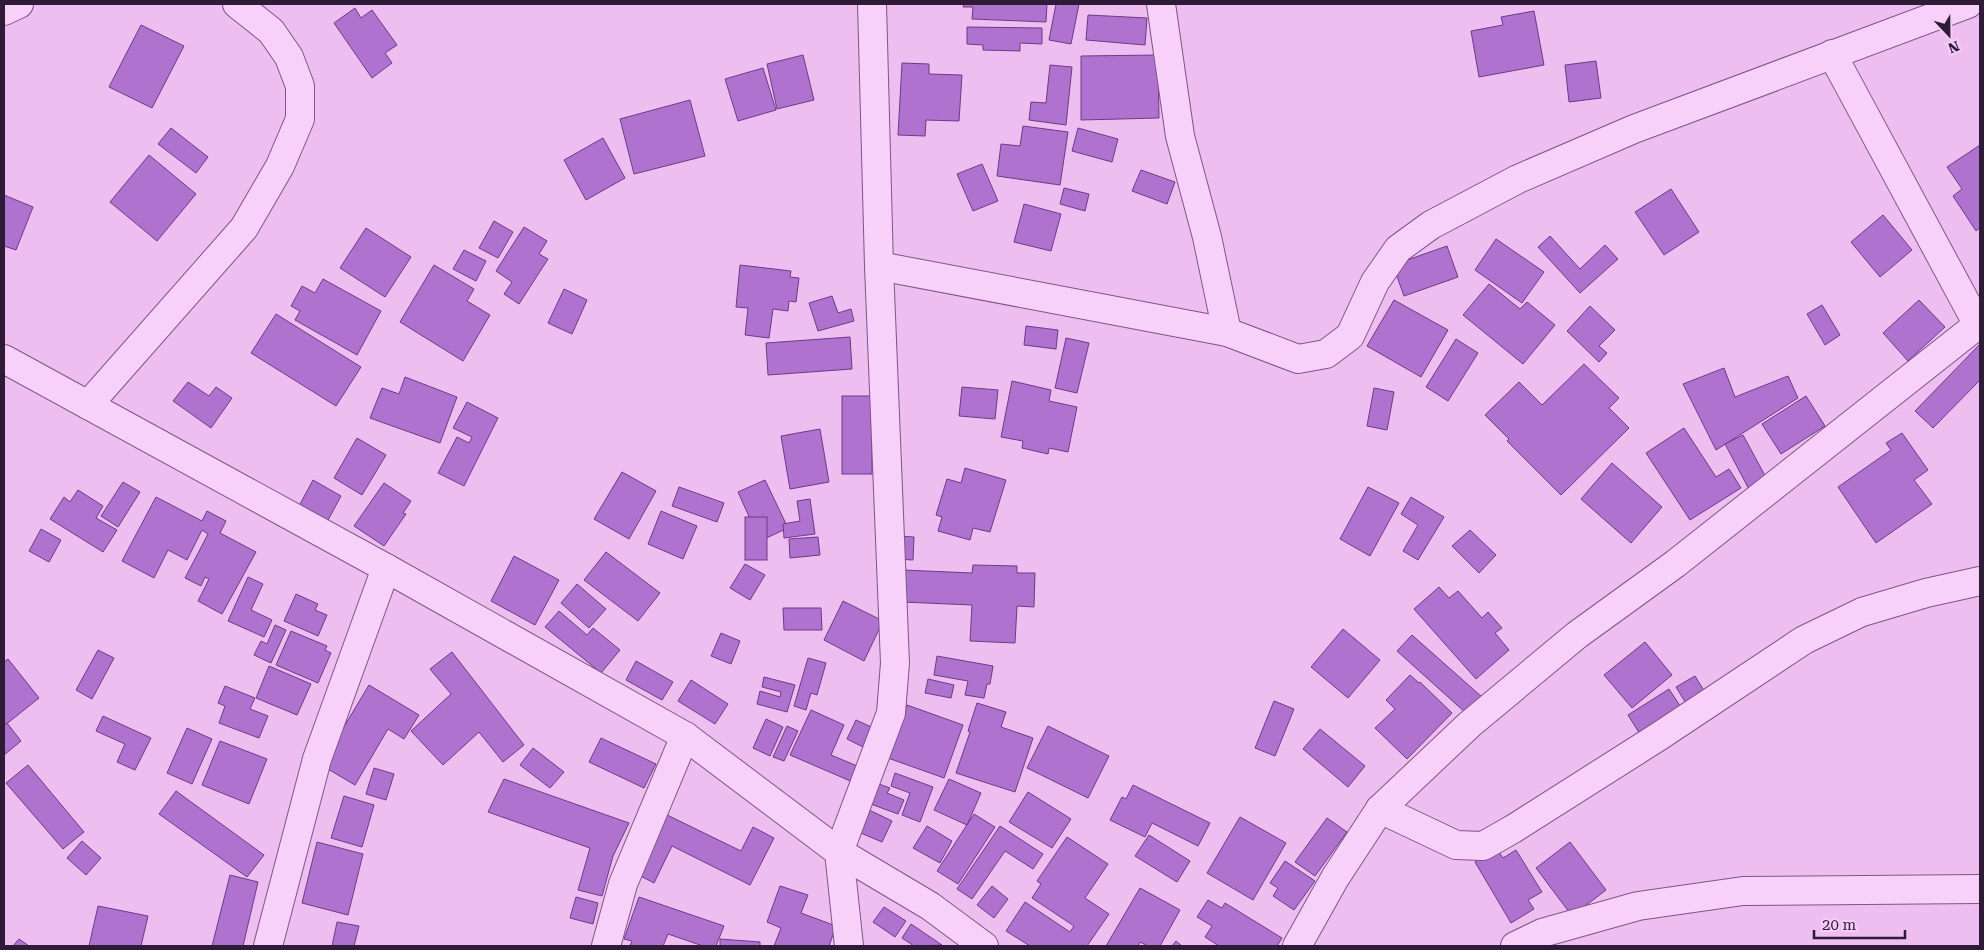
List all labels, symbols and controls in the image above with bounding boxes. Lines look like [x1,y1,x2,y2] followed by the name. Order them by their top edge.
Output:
[1924,10,1974,60] north arrow
[1946,38,1962,57] text: N
[1814,908,1905,940] scale bar
[1822,916,1857,934] text: 20 m

